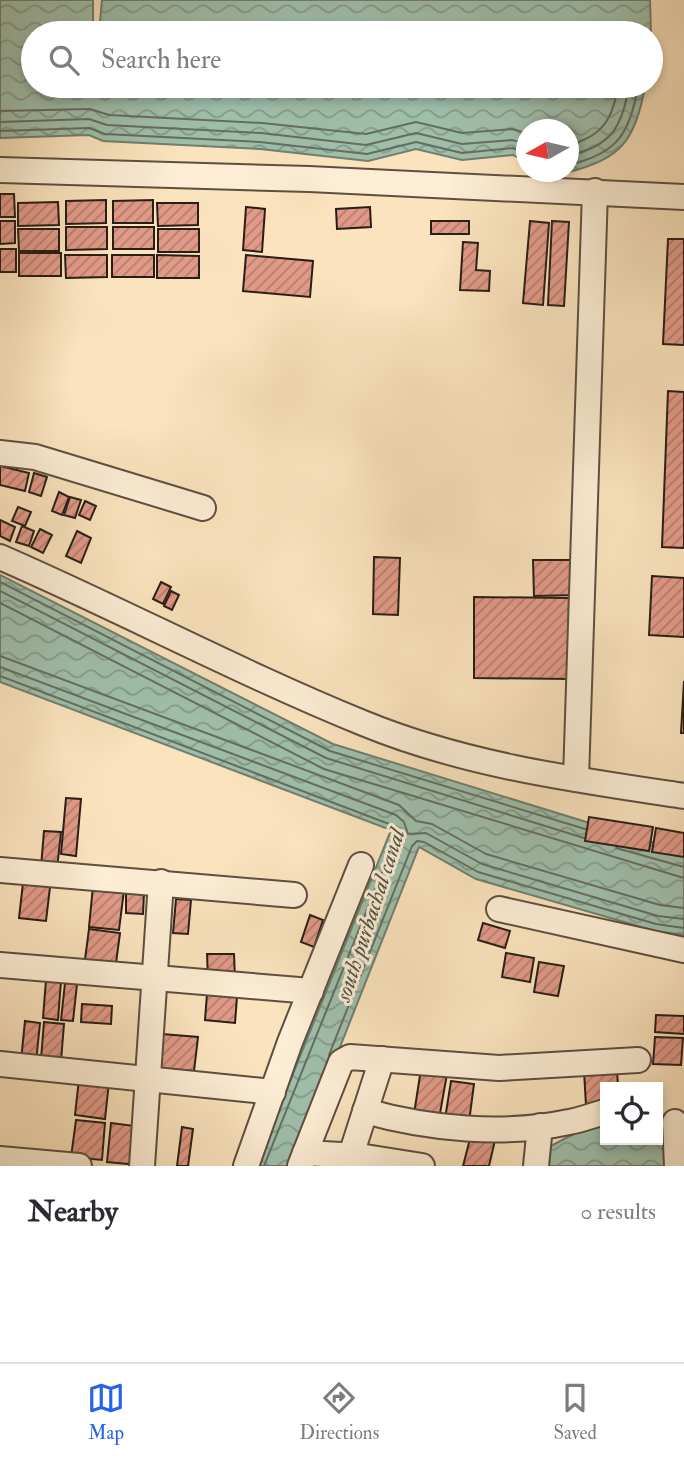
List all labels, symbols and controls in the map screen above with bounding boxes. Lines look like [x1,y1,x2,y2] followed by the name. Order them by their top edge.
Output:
[21,21,663,98] search box
[45,41,83,79] icon: search
[101,44,221,76] text: Search here
[516,119,579,182] north arrow
[328,824,412,1006] water label: south purbachal canal
[600,1082,663,1145] map controls
[600,1082,663,1145] button: locate
[28,1193,118,1230] text: Nearby
[580,1197,656,1226] text: 0 results
[87,1379,125,1445] tab: Map
[299,1379,379,1445] tab: Directions
[553,1379,597,1445] tab: Saved

